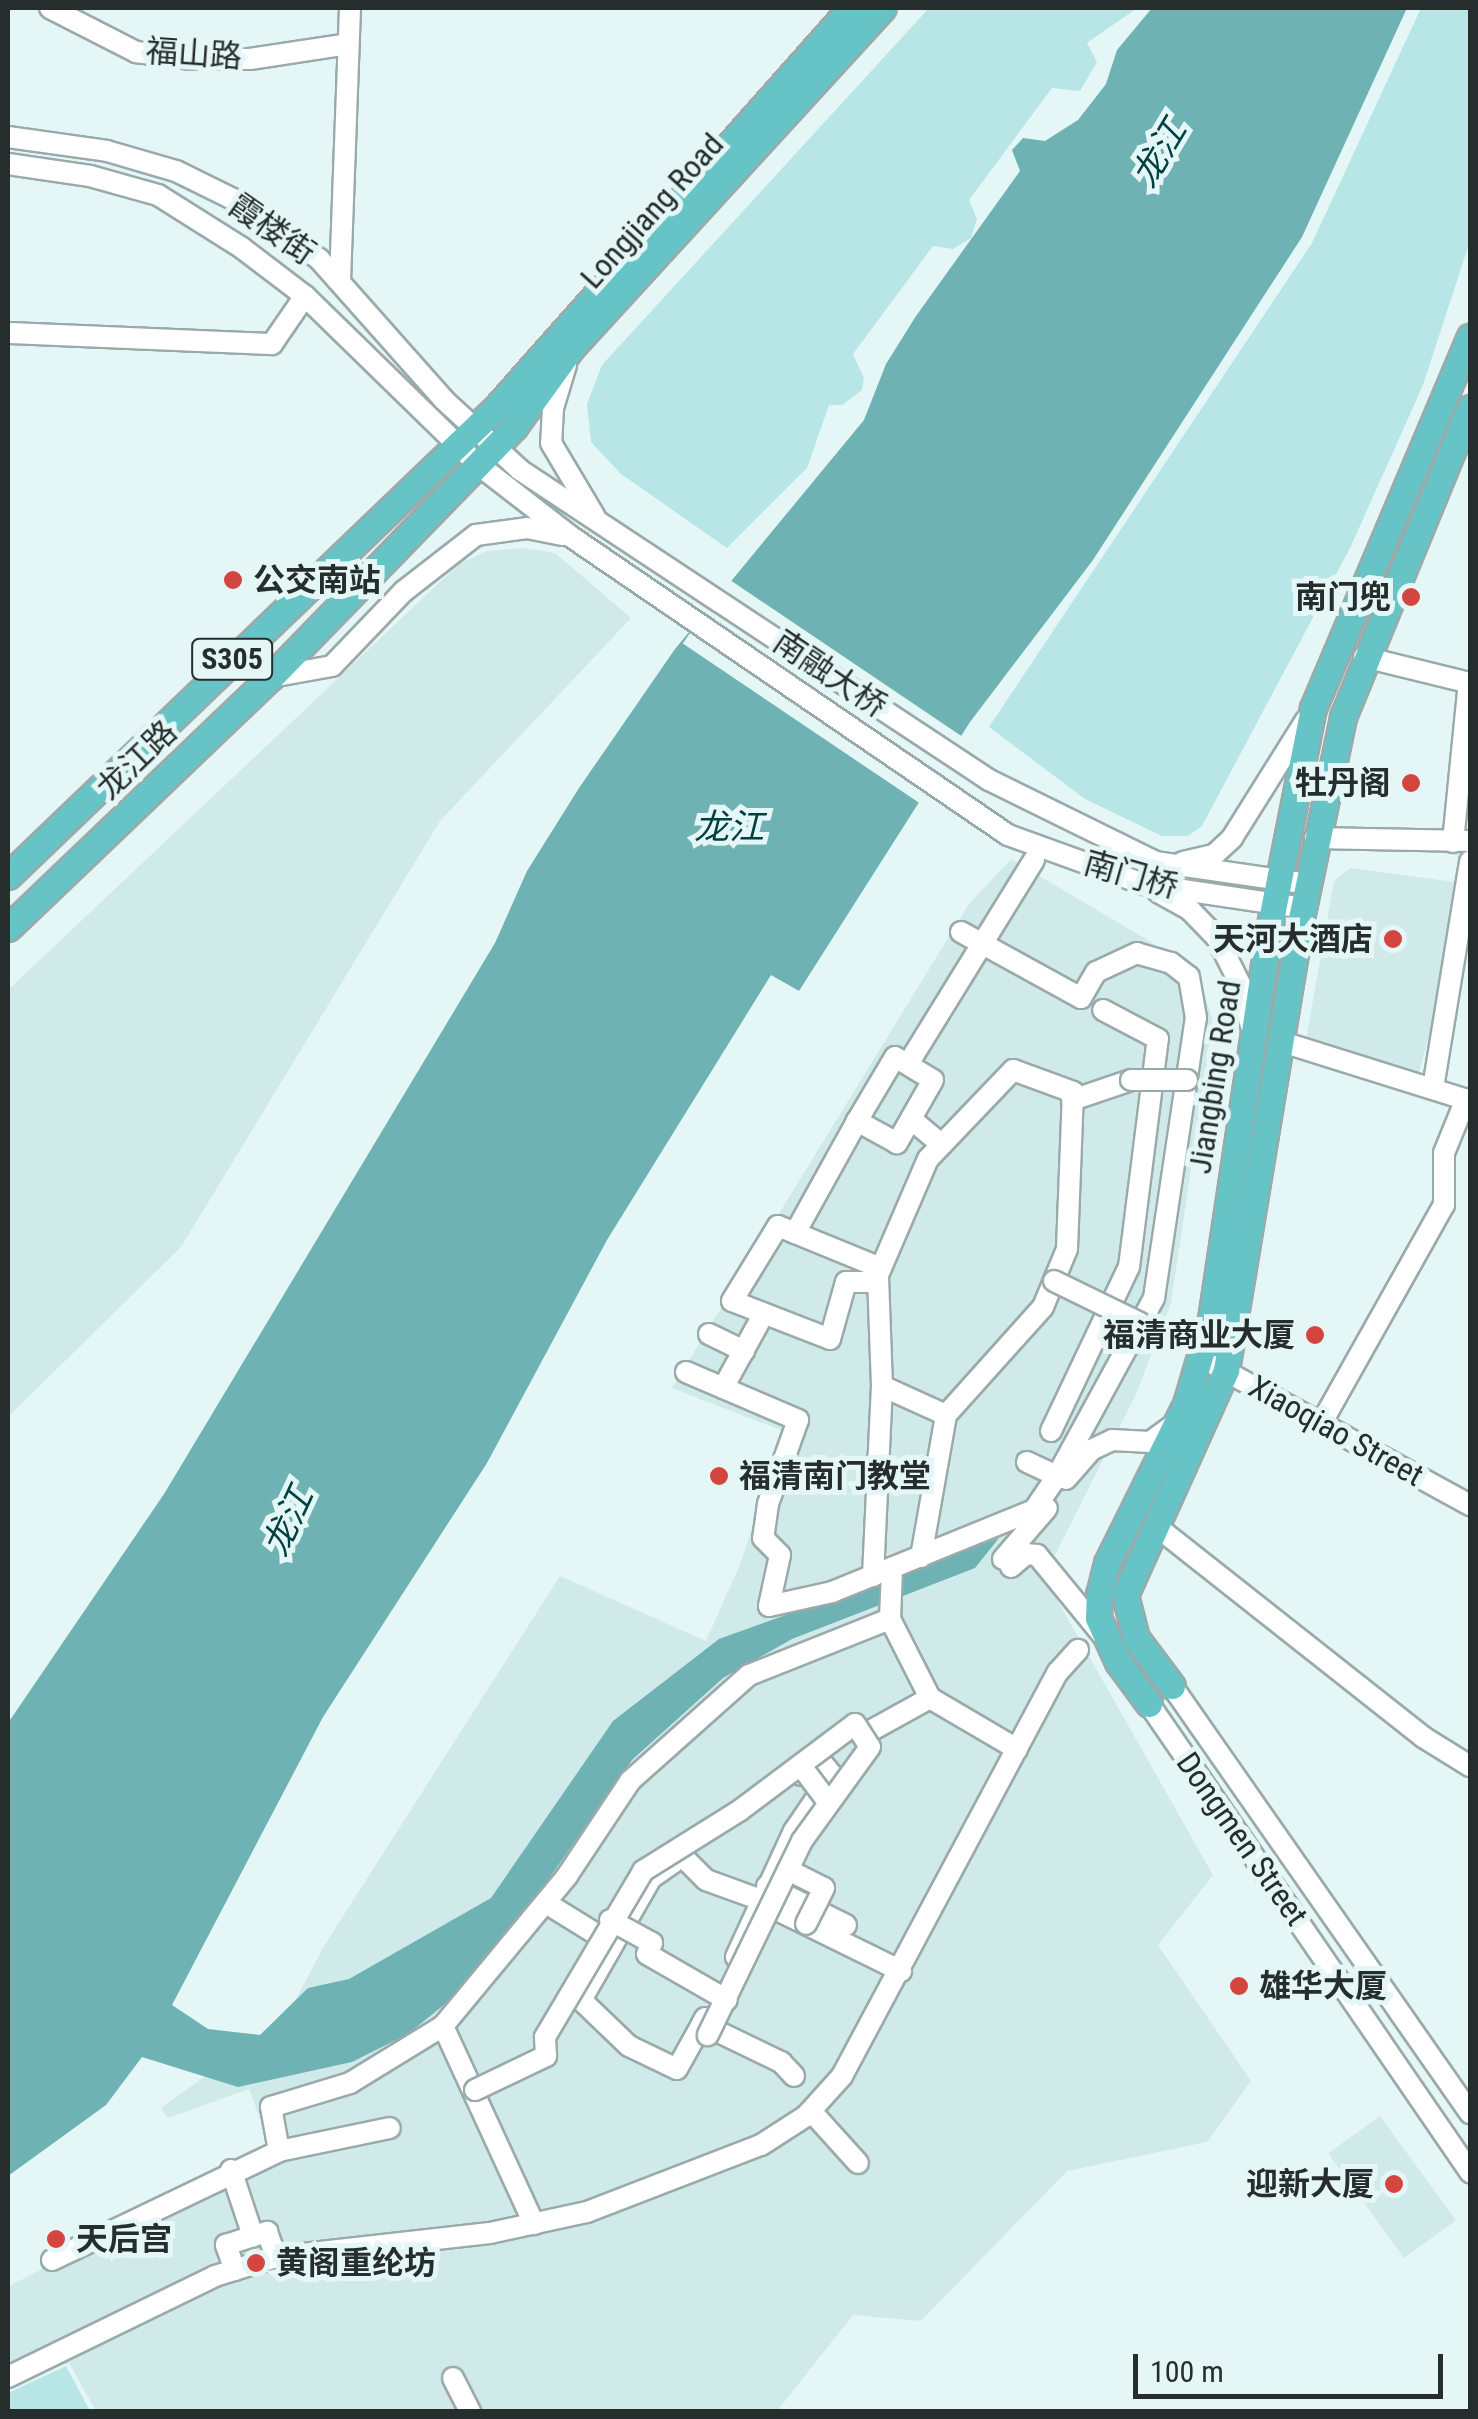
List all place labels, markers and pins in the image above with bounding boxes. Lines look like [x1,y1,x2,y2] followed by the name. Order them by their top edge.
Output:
[253,561,381,599] place label: 公交南站
[222,569,244,591] marker: 公交南站
[1295,578,1391,616] place label: 南门兜
[1400,586,1422,608] marker: 南门兜
[1295,764,1391,802] place label: 牡丹阁
[1400,772,1422,794] marker: 牡丹阁
[1213,920,1373,958] place label: 天河大酒店
[1382,928,1404,950] marker: 天河大酒店
[1103,1316,1295,1354] place label: 福清商业大厦
[1304,1324,1326,1346] marker: 福清商业大厦
[739,1457,931,1495] place label: 福清南门教堂
[708,1465,730,1487] marker: 福清南门教堂
[1259,1967,1387,2005] place label: 雄华大厦
[1228,1975,1250,1997] marker: 雄华大厦
[1246,2165,1374,2203] place label: 迎新大厦
[1383,2173,1405,2195] marker: 迎新大厦
[76,2220,172,2258] place label: 天后宫
[45,2228,67,2250] marker: 天后宫
[276,2244,436,2282] place label: 黄阁重纶坊
[245,2252,267,2274] marker: 黄阁重纶坊

